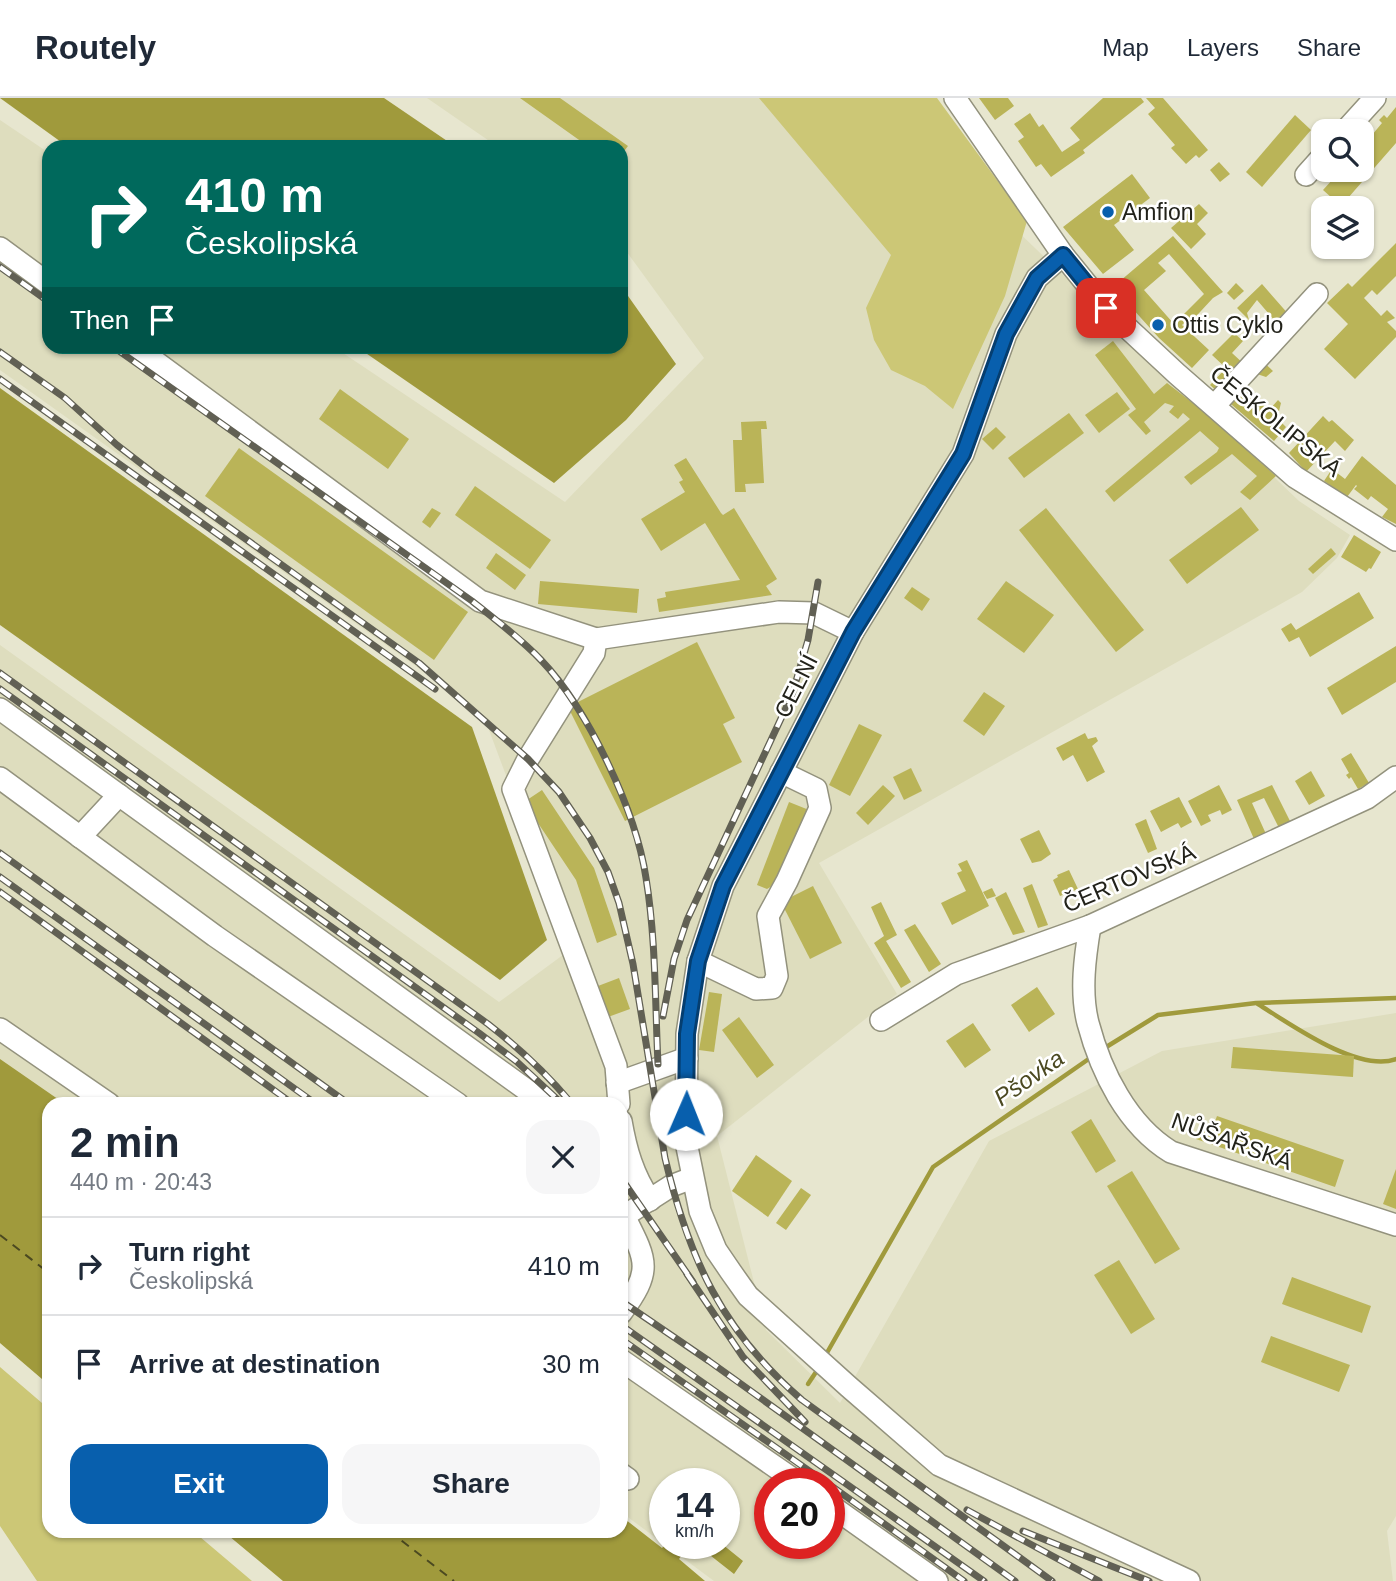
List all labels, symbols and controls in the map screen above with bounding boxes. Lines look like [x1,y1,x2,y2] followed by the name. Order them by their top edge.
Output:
[35,29,156,66] text: Routely
[1102,34,1149,61] text: Map
[1187,34,1259,61] text: Layers
[1297,34,1361,61] text: Share
[1311,119,1374,259] map controls
[1311,119,1374,182] button: search
[70,168,161,259] icon: right
[185,168,324,222] text: 410 m
[1311,196,1374,259] button: layers
[1122,199,1194,225] place label: Amfion
[1100,204,1116,220] marker: Amfion
[185,225,358,261] text: Českolipská
[1076,278,1136,338] pin
[1087,289,1125,327] icon: arrive
[143,301,181,339] icon: arrive
[70,305,129,335] text: Then
[1172,312,1283,338] place label: Ottis Cyklo
[1150,317,1166,333] marker: Ottis Cyklo
[1205,359,1348,482] street label: ČESKOLIPSKÁ
[769,649,823,722] street label: CELNÍ
[1059,837,1200,918] street label: ČERTOVSKÁ
[989,1044,1069,1111] water label: Pšovka
[649,1077,723,1151] position arrow
[1168,1105,1297,1175] street label: NŮŠAŘSKÁ
[70,1119,180,1166] text: 2 min
[526,1120,600,1194] button: close
[70,1169,212,1195] text: 440 m · 20:43
[129,1237,250,1267] text: Turn right
[70,1247,108,1285] icon: right
[528,1251,600,1281] text: 410 m
[129,1268,253,1294] text: Českolipská
[70,1345,108,1383] icon: arrive
[129,1349,380,1379] text: Arrive at destination
[542,1349,600,1379] text: 30 m
[70,1444,328,1524] button: Exit
[342,1444,600,1524] button: Share
[754,1468,845,1559] speed limit sign: 20
[675,1485,714,1524] text: 14
[675,1521,714,1541] text: km/h

